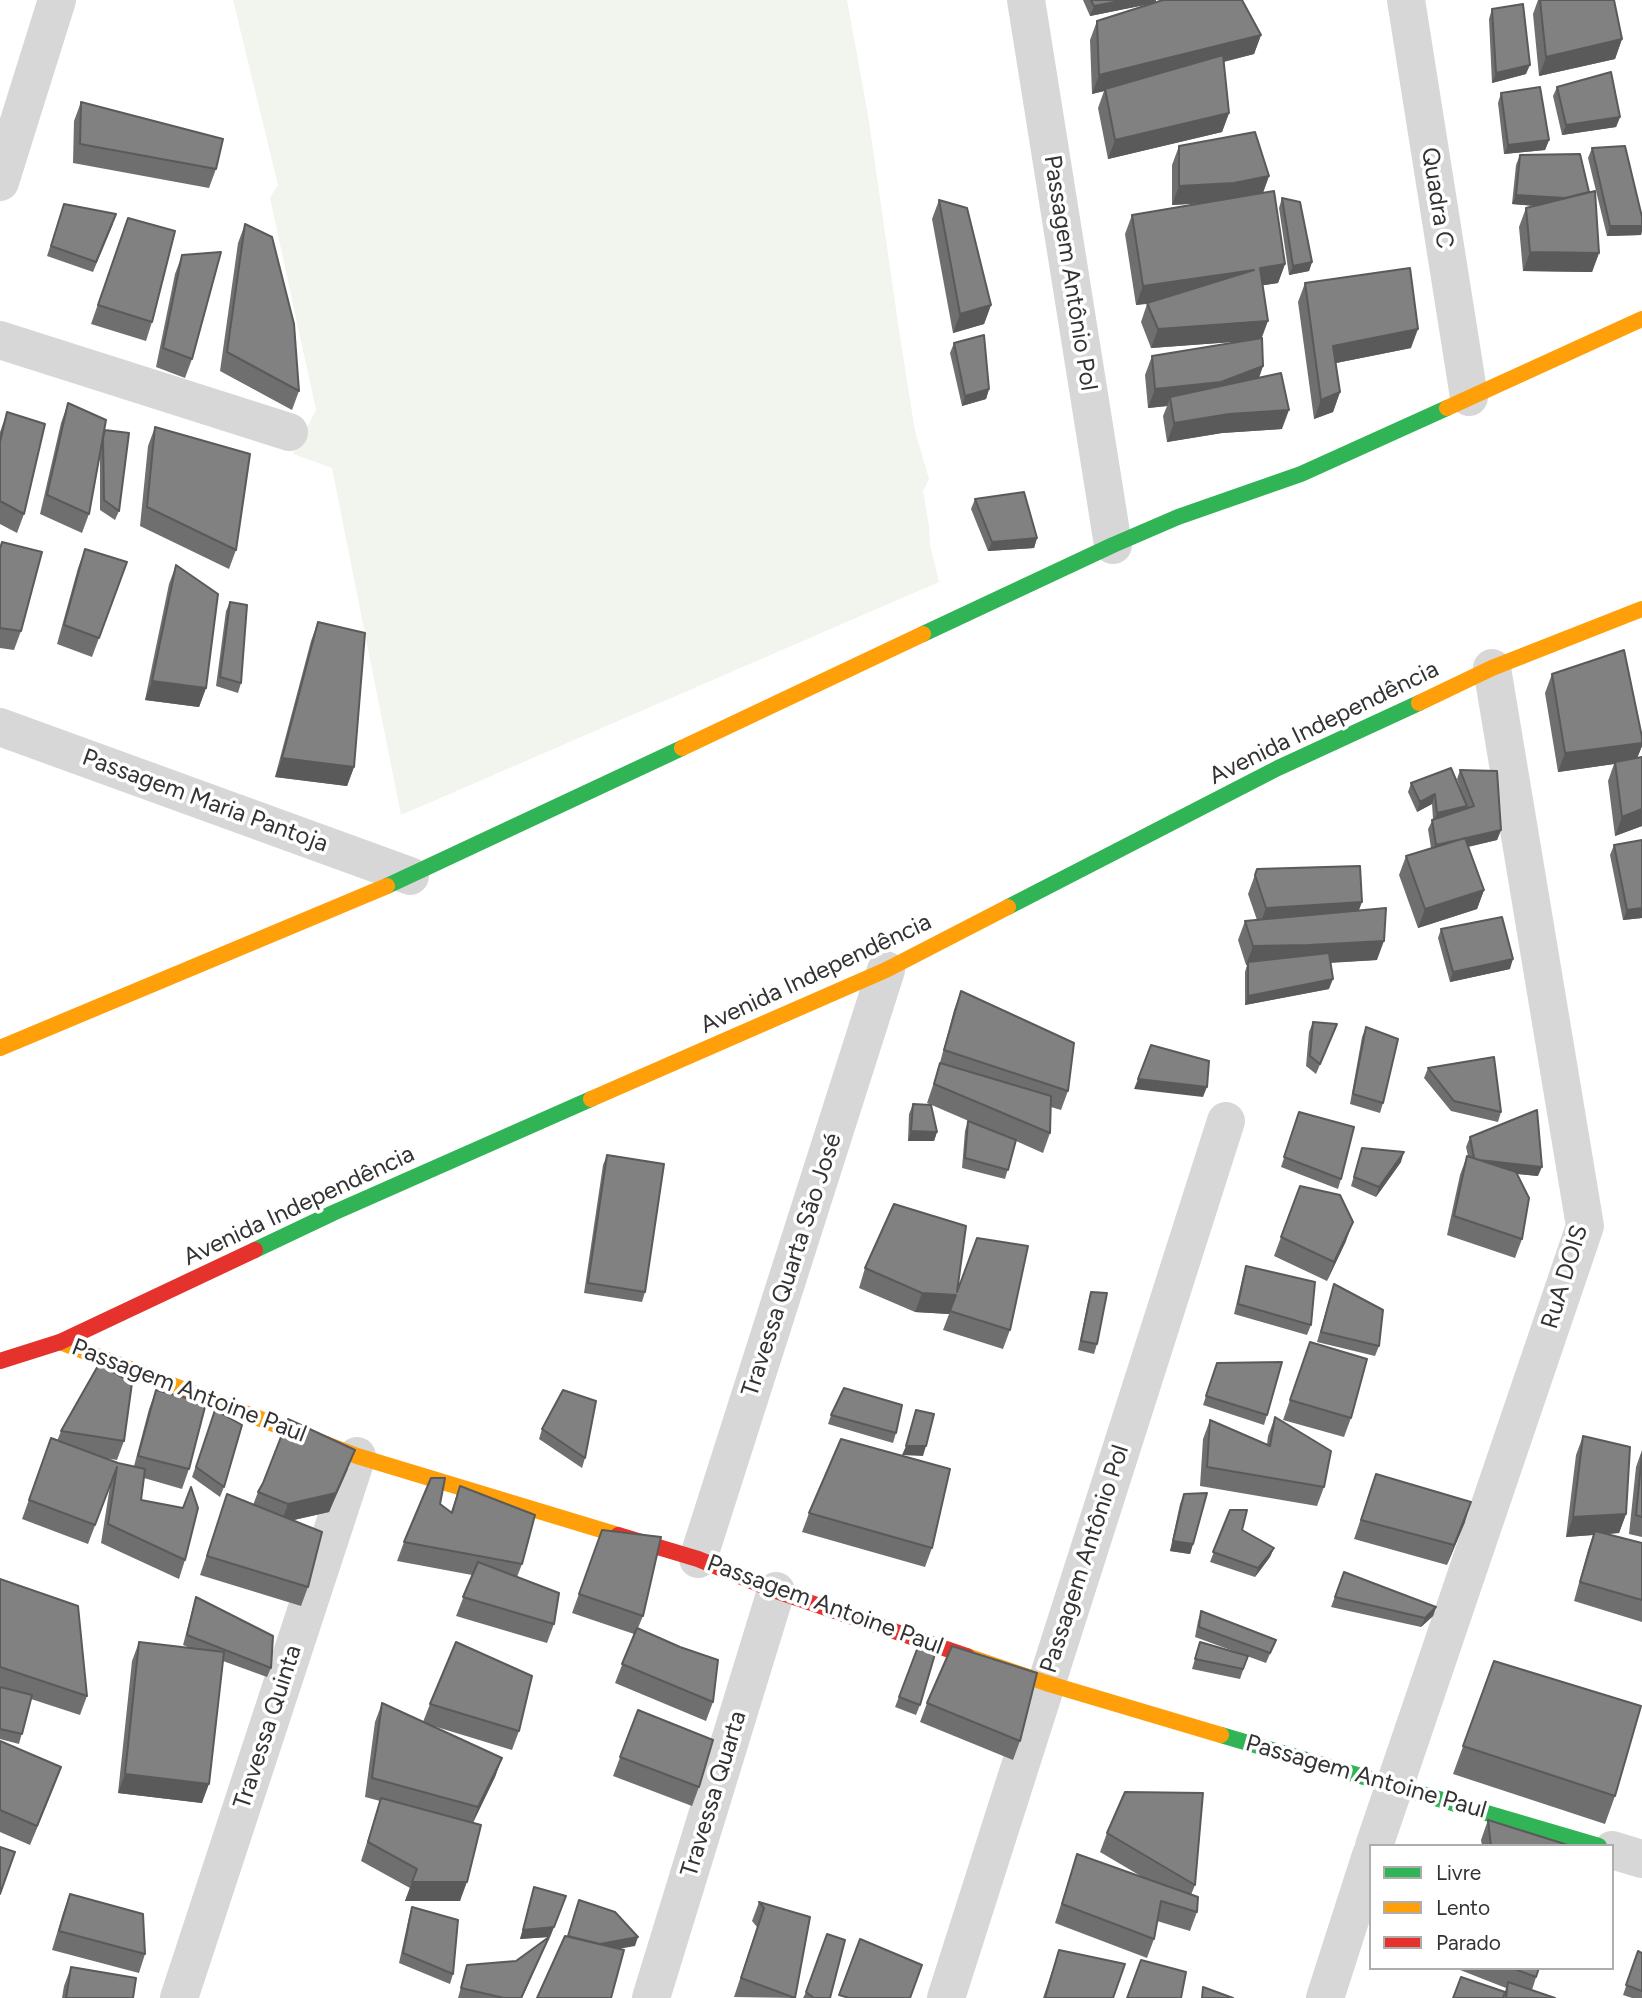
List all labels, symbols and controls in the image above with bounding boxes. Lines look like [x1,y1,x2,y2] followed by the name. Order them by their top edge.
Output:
[1415,145,1459,251] street label: Quadra C
[1037,153,1103,393] street label: Passagem Antônio Pol
[1205,655,1443,791] street label: Avenida Independência
[78,743,332,859] street label: Passagem Maria Pantoja
[696,908,936,1040] street label: Avenida Independência
[736,1130,848,1400] street label: Travessa Quarta São José
[179,1140,419,1272] street label: Avenida Independência
[1536,1222,1594,1332] street label: RuA DOIS
[68,1333,310,1449] street label: Passagem Antoine Paul
[1034,1441,1136,1677] street label: Passagem Antônio Pol
[703,1549,947,1661] street label: Passagem Antoine Paul
[228,1641,308,1813] street label: Travessa Quinta
[675,1708,753,1880] street label: Travessa Quarta
[1242,1729,1490,1825] street label: Passagem Antoine Paul
[1369,1844,1614,1970] legend
[1436,1860,1481,1885] text: Livre
[1436,1895,1490,1920] text: Lento
[1436,1930,1501,1955] text: Parado

